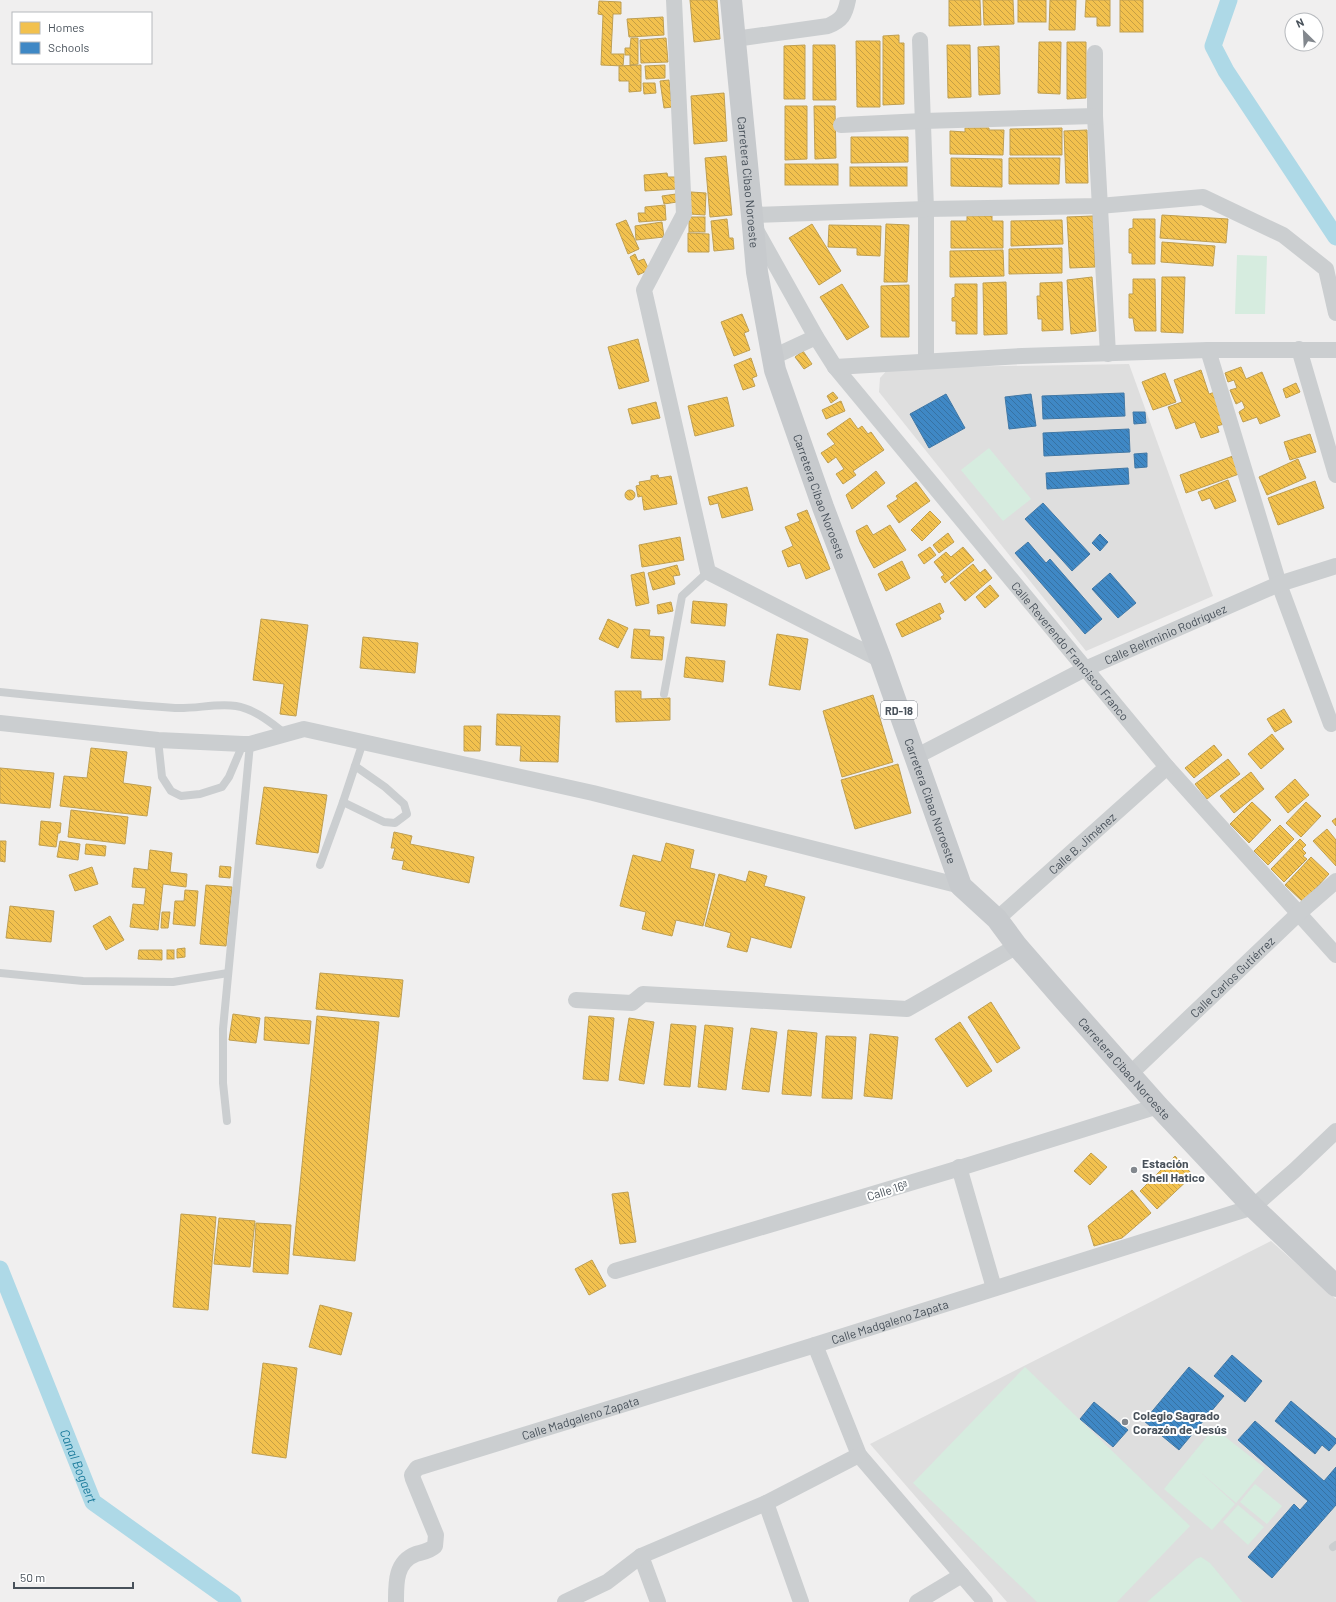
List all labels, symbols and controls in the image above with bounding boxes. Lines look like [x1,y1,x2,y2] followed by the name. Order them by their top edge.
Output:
[12,12,152,64] legend
[1284,12,1324,52] north arrow
[1294,15,1306,30] text: N
[48,20,85,34] text: Homes
[48,40,89,54] text: Schools
[735,116,762,248] street label: Carretera Cibao Noroeste
[791,432,849,561] street label: Carretera Cibao Noroeste
[1009,579,1132,723] street label: Calle Reverendo Francisco Franco
[1102,601,1229,667] street label: Calle Belrminio Rodríguez
[881,701,917,719] road number: RD-18
[902,736,959,865] street label: Carretera Cibao Noroeste
[1046,809,1118,877] street label: Calle B. Jiménez
[1187,933,1277,1020] street label: Calle Carlos Gutiérrez
[1076,1014,1174,1122] street label: Carretera Cibao Noroeste
[1142,1156,1205,1184] place label: Estación Shell Hatico
[1129,1165,1139,1175] marker: Estación Shell Hatico
[865,1177,909,1203] street label: Calle 16ª
[829,1296,950,1346] street label: Calle Madgaleno Zapata
[520,1393,641,1442] street label: Calle Madgaleno Zapata
[1133,1408,1227,1436] place label: Colegio Sagrado Corazón de Jesús
[1120,1417,1130,1427] marker: Colegio Sagrado Corazón de Jesús
[57,1427,101,1506] water label: Canal Bogaert
[14,1564,133,1590] scale bar
[20,1570,45,1584] text: 50 m

